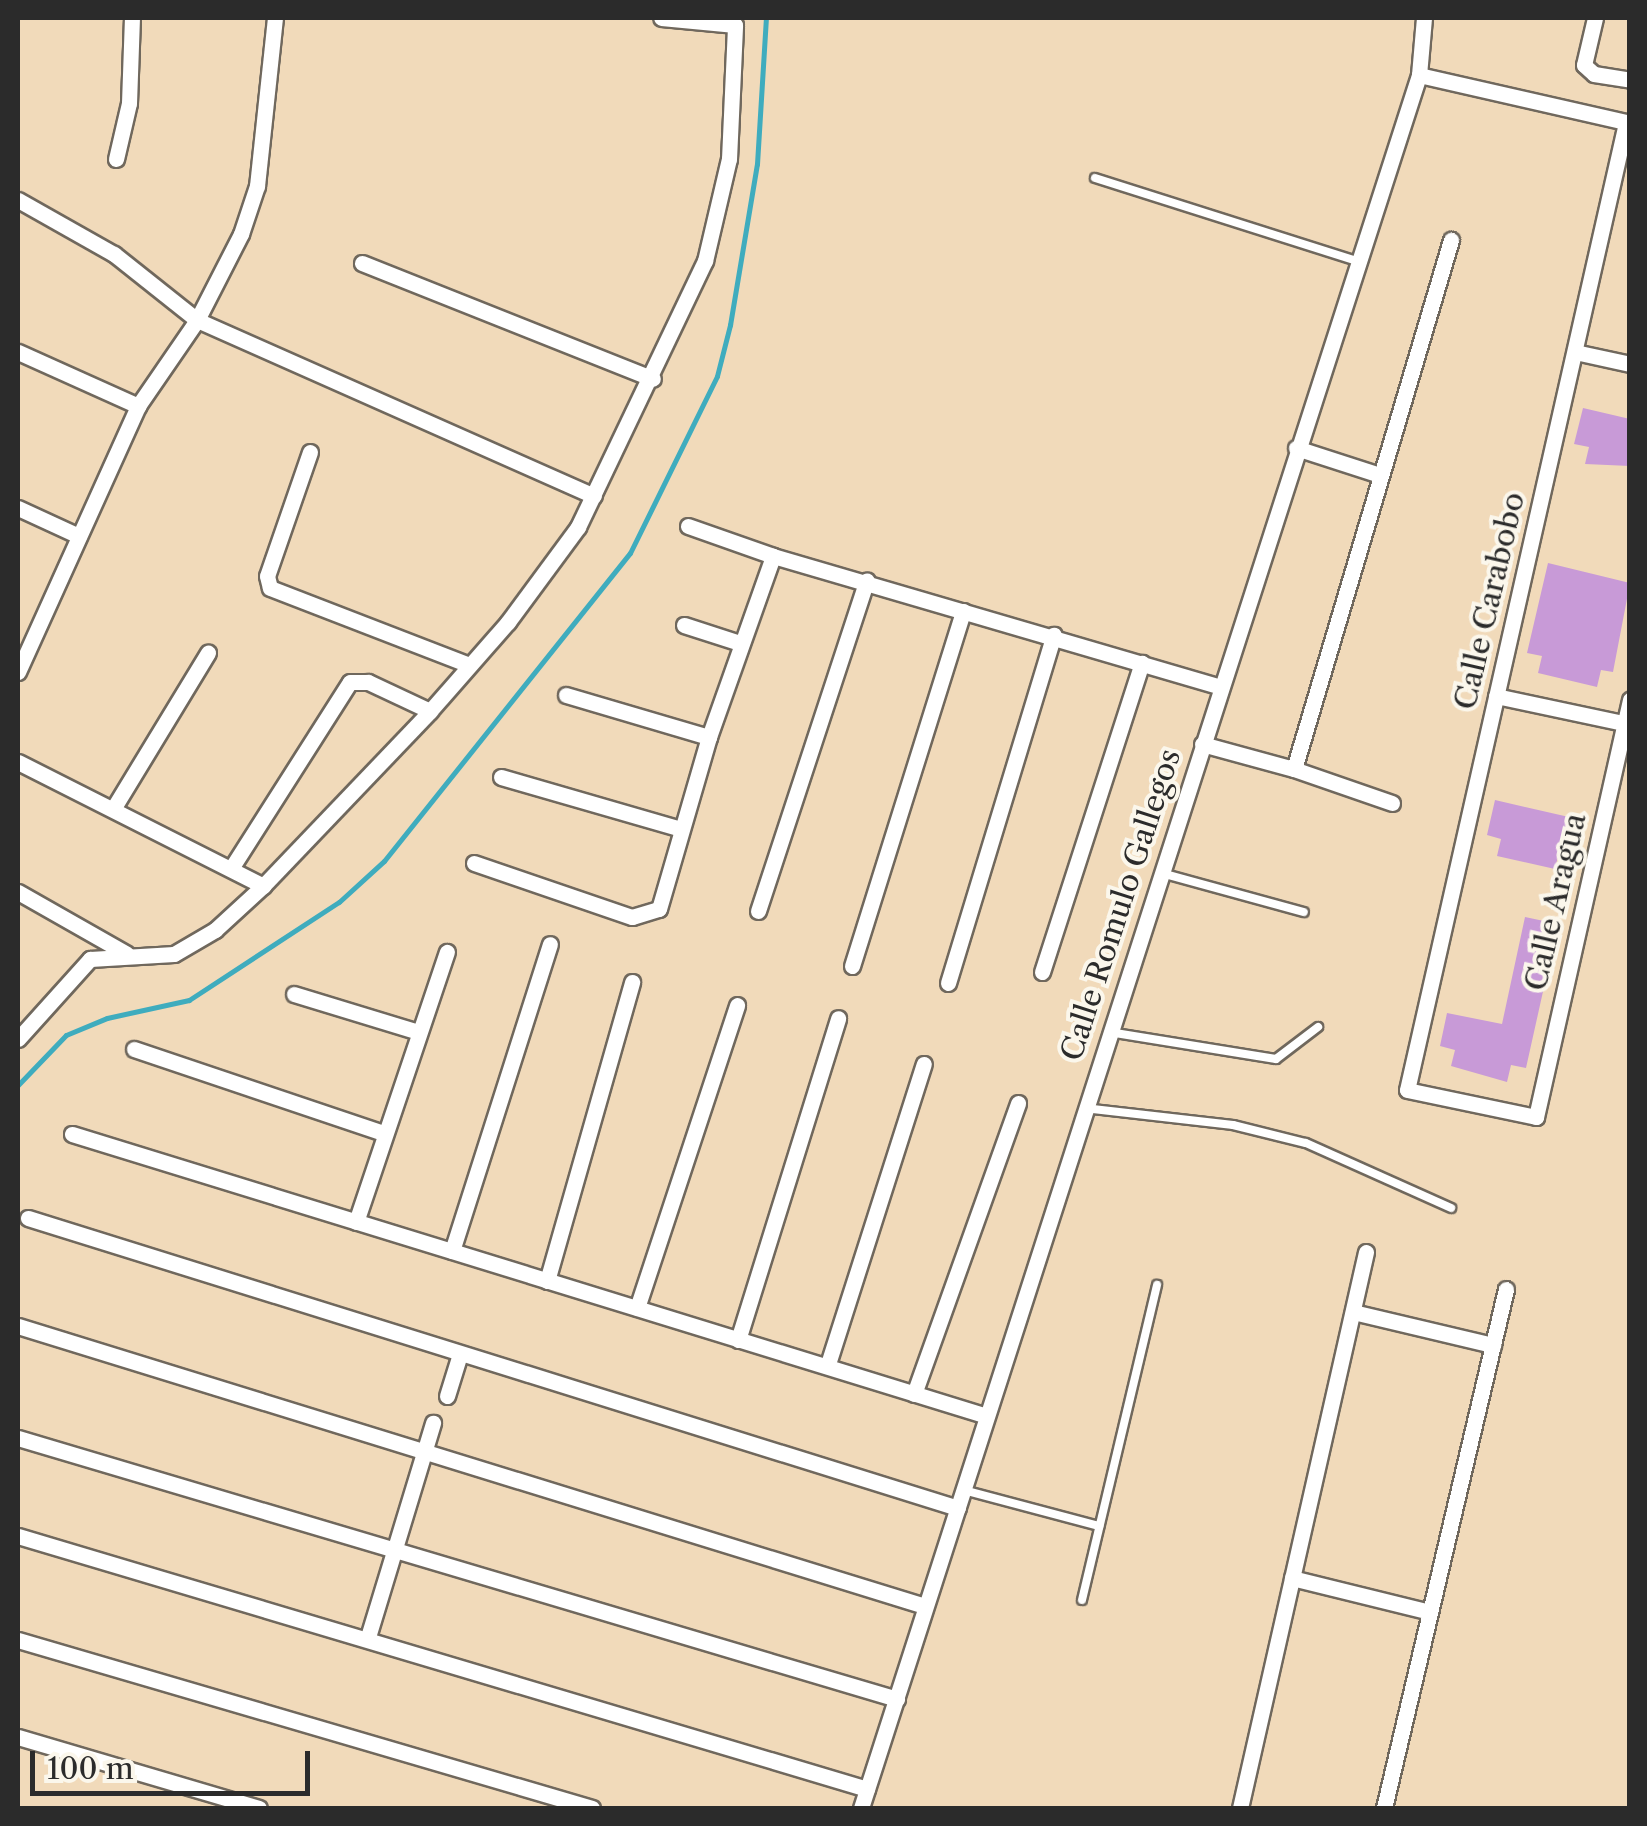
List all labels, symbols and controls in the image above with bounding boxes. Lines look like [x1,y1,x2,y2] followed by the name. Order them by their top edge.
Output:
[1448,489,1532,713] street label: Calle Carabobo
[1054,745,1188,1065] street label: Calle Romulo Gallegos
[1518,809,1594,995] street label: Calle Aragua
[35,1731,315,1793] scale bar
[47,1750,134,1787] text: 100 m

